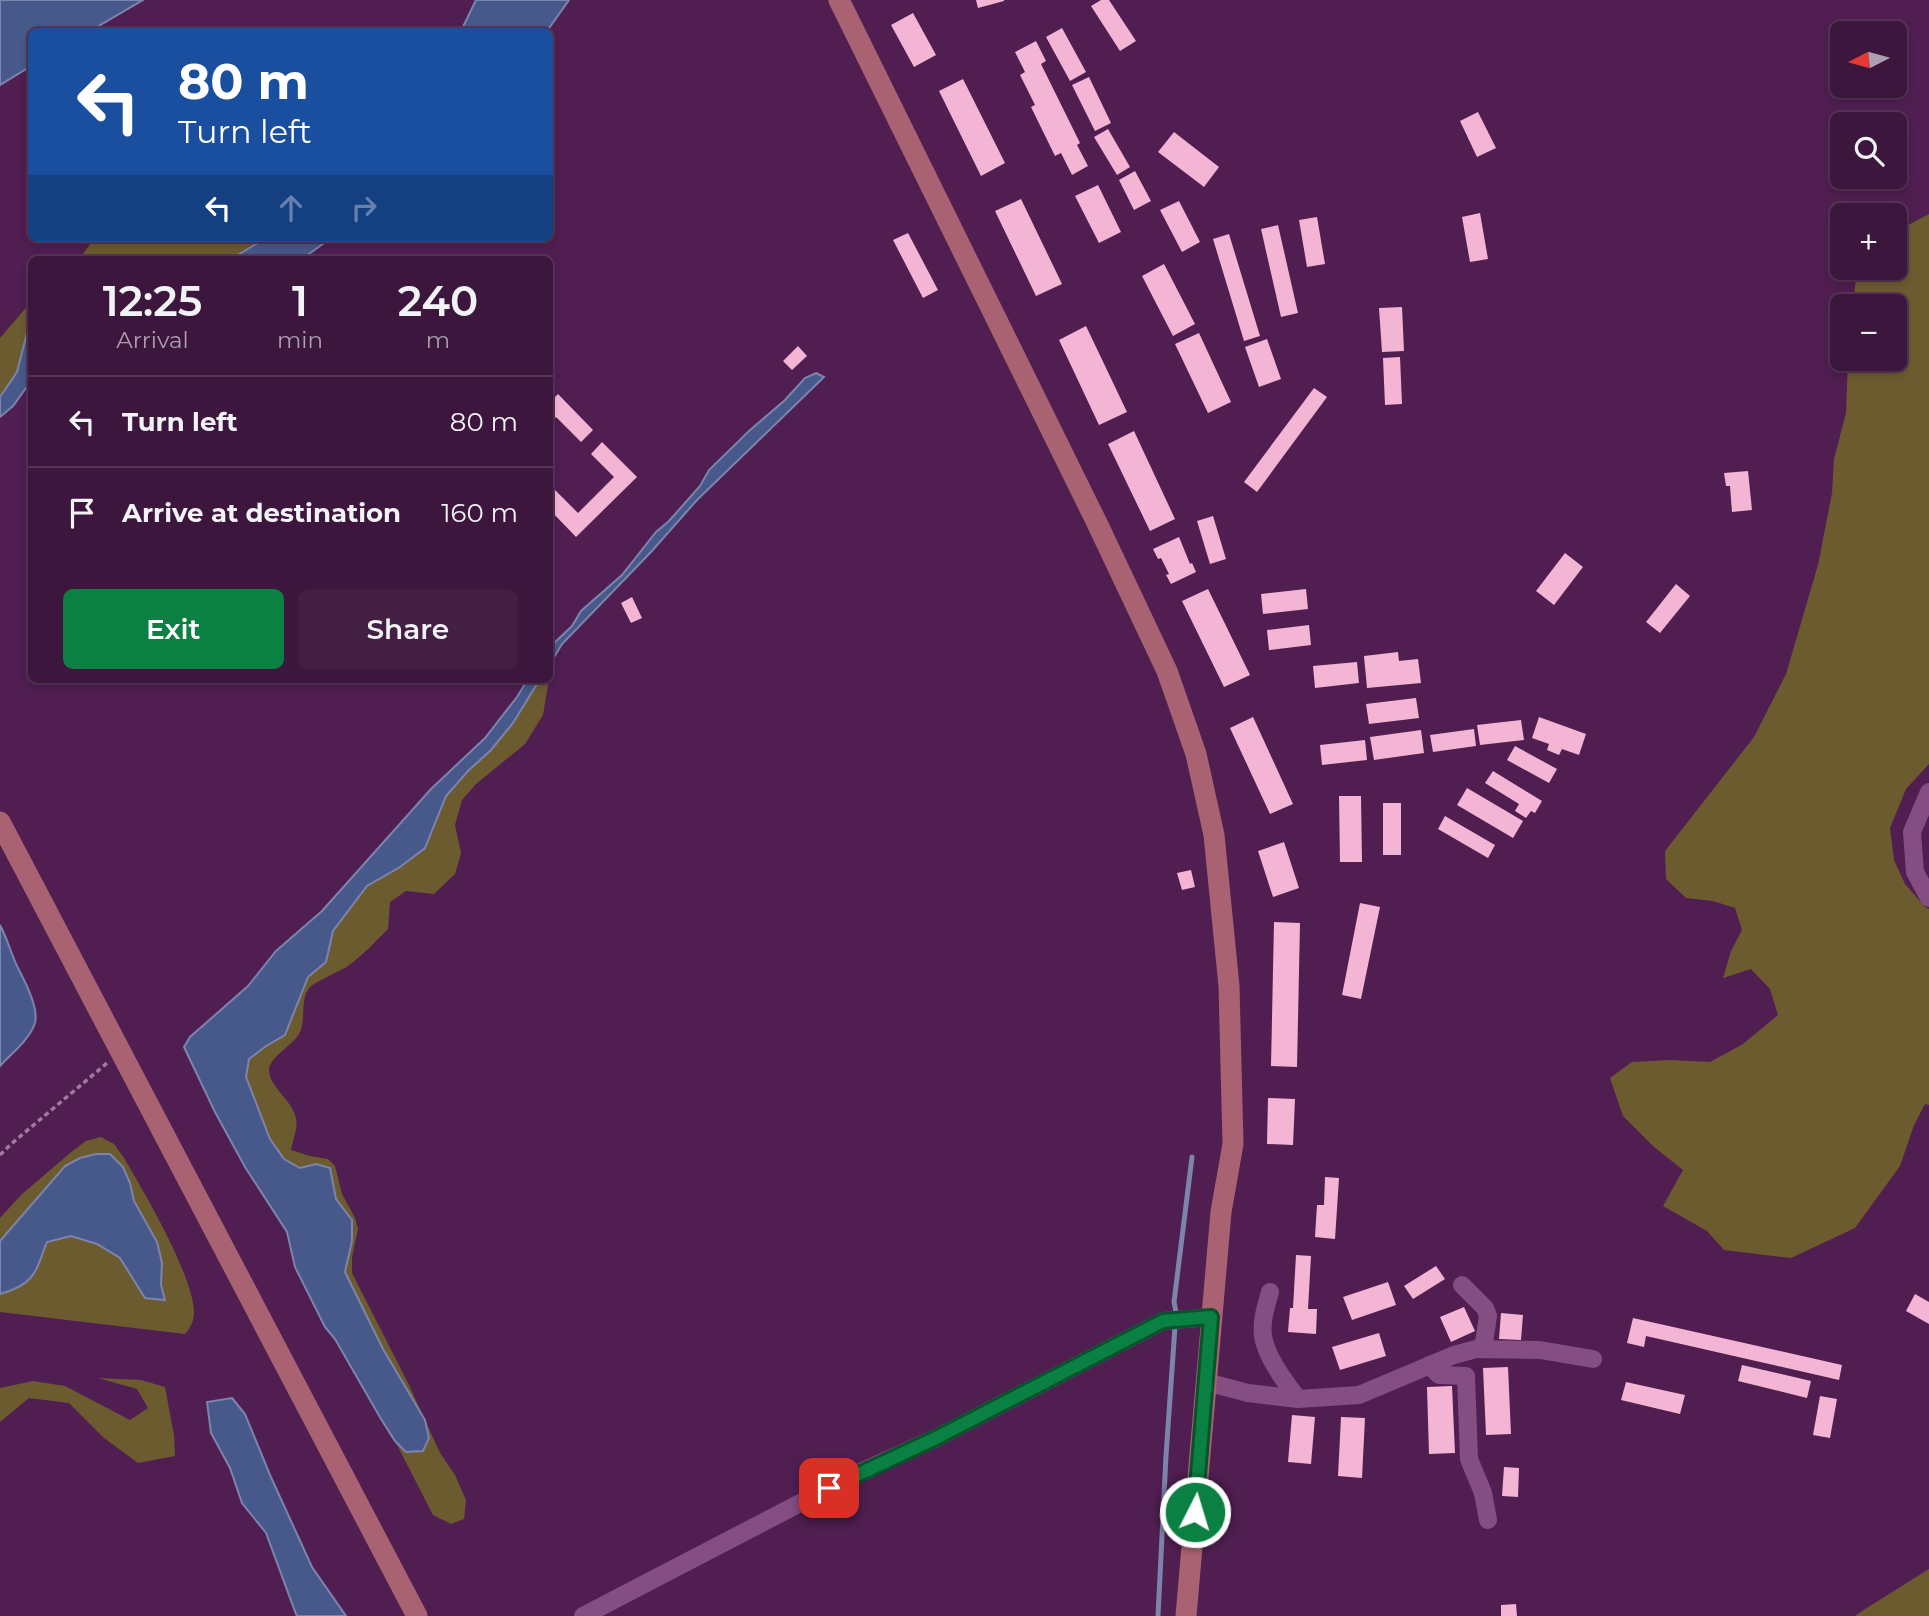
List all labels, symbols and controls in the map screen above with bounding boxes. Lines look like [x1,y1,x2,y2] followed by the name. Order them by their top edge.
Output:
[1830,21,1908,98] north arrow
[1830,21,1907,371] map controls
[178,52,309,111] text: 80 m
[63,56,154,147] icon: left
[178,112,312,151] text: Turn left
[1830,112,1907,189] button: search
[199,189,237,227] icon: left
[272,189,310,227] icon: ahead
[345,189,383,227] icon: right
[1830,203,1907,280] button: +
[103,275,202,327] text: 12:25
[292,275,308,327] text: 1
[398,275,478,327] text: 240
[1830,294,1907,371] button: −
[116,326,189,354] text: Arrival
[277,326,323,354] text: min
[426,326,450,354] text: m
[63,403,101,441] icon: left
[122,406,238,438] text: Turn left
[450,406,518,438] text: 80 m
[63,494,101,532] icon: arrive
[122,497,401,529] text: Arrive at destination
[441,497,518,529] text: 160 m
[63,589,284,669] button: Exit
[298,589,518,669] button: Share
[799,1458,859,1518] pin
[810,1469,848,1507] icon: arrive
[1158,1475,1232,1549] position arrow

